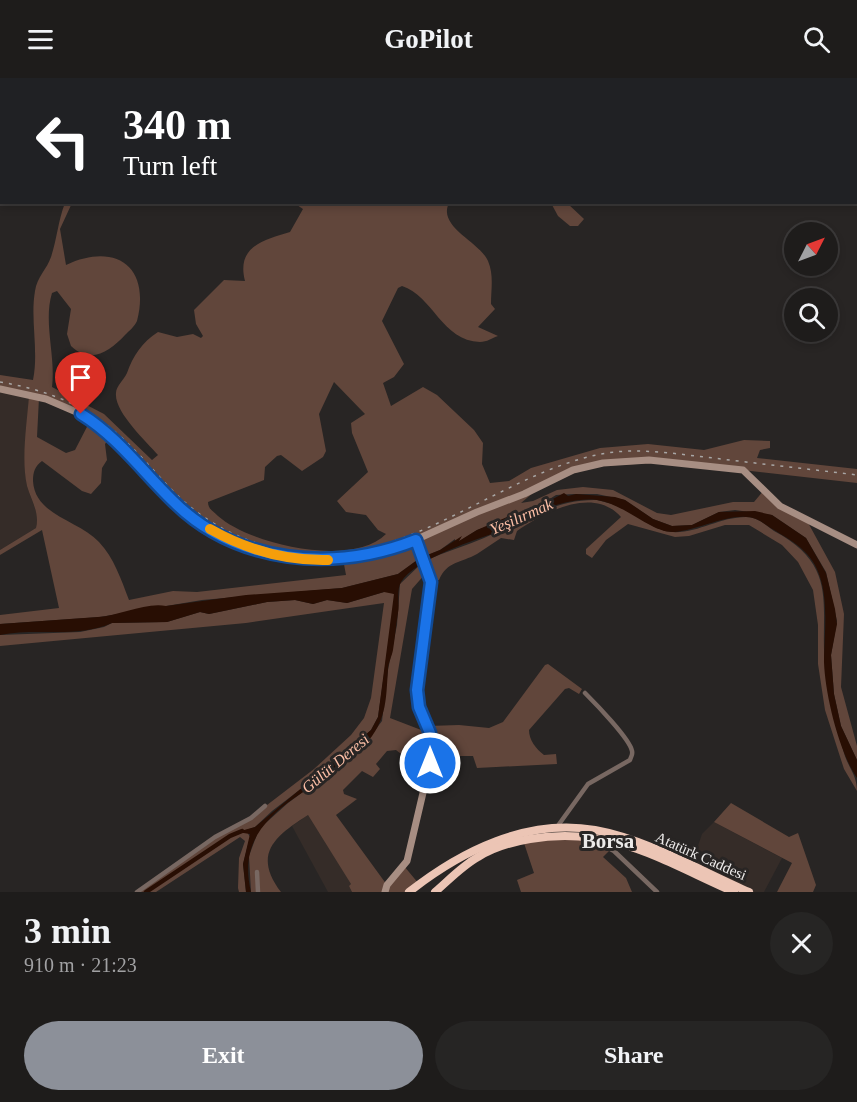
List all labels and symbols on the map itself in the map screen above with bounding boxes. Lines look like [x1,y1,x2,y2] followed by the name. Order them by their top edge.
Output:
[784,222,838,276] north arrow
[55,352,106,414] pin
[487,495,556,539] water label: Yeşilırmak
[298,730,372,796] water label: Gülüt Deresi
[398,731,462,795] position arrow
[582,829,635,853] district label: Borsa
[653,829,749,883] street label: Atatürk Caddesi

